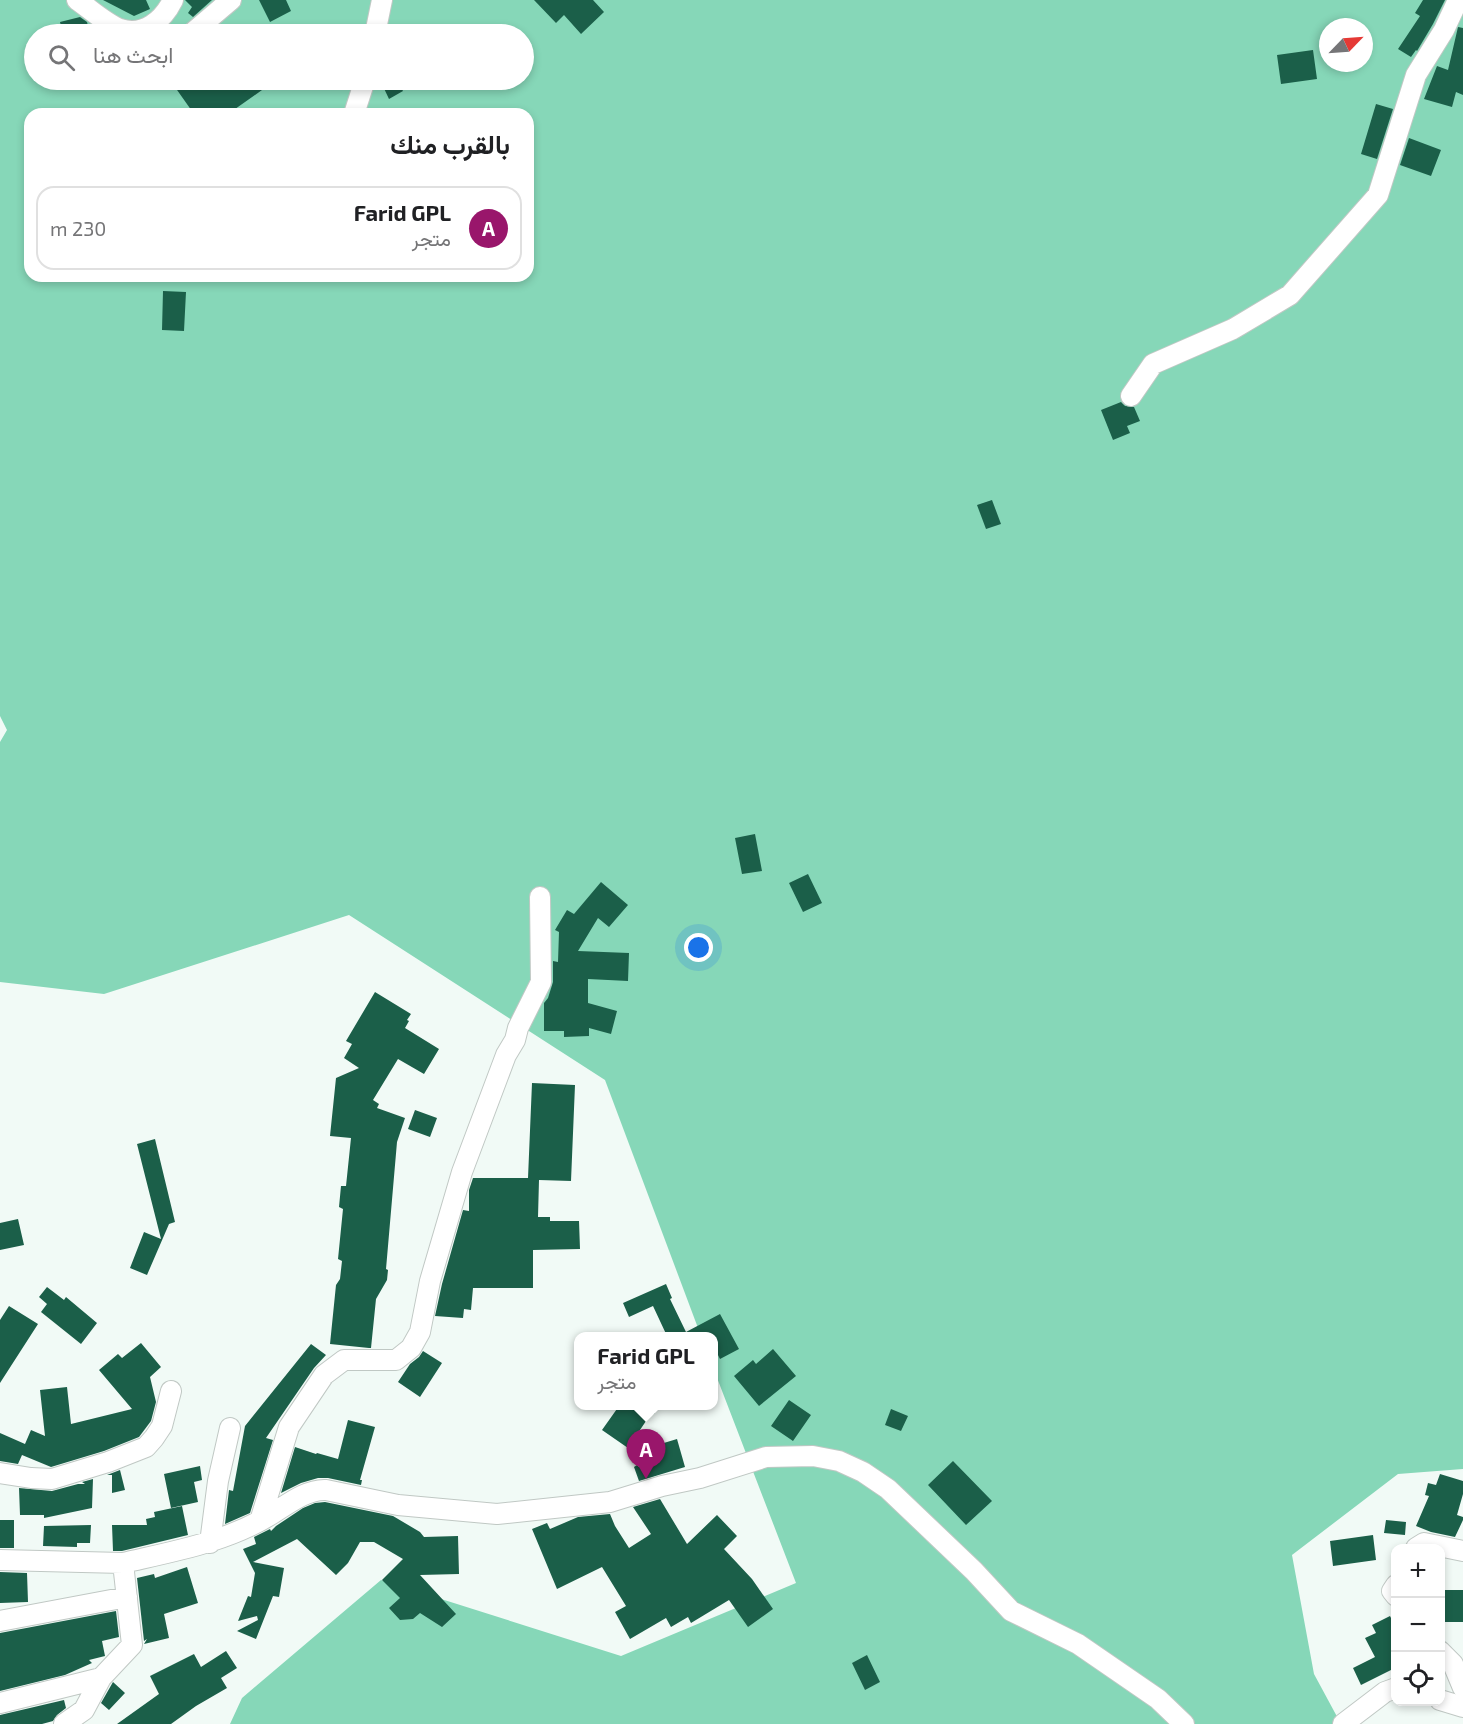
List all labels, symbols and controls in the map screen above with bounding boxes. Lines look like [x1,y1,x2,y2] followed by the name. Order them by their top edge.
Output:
[1319,18,1373,72] north arrow
[24,24,534,90] search box
[45,41,78,74] icon: search
[93,41,173,67] text: ابحث هنا
[390,128,510,159] text: بالقرب منك
[354,199,451,225] text: Farid GPL
[50,216,106,240] text: 230 m
[482,216,495,240] text: A
[412,226,451,250] text: متجر
[684,933,713,962] your location
[574,1332,718,1410] popup
[597,1342,695,1368] text: Farid GPL
[597,1369,637,1393] text: متجر
[626,1430,666,1479] pin: A
[1391,1544,1445,1706] map controls
[1391,1544,1445,1598] button: +
[1391,1598,1445,1652] button: −
[1391,1652,1445,1706] button: locate

